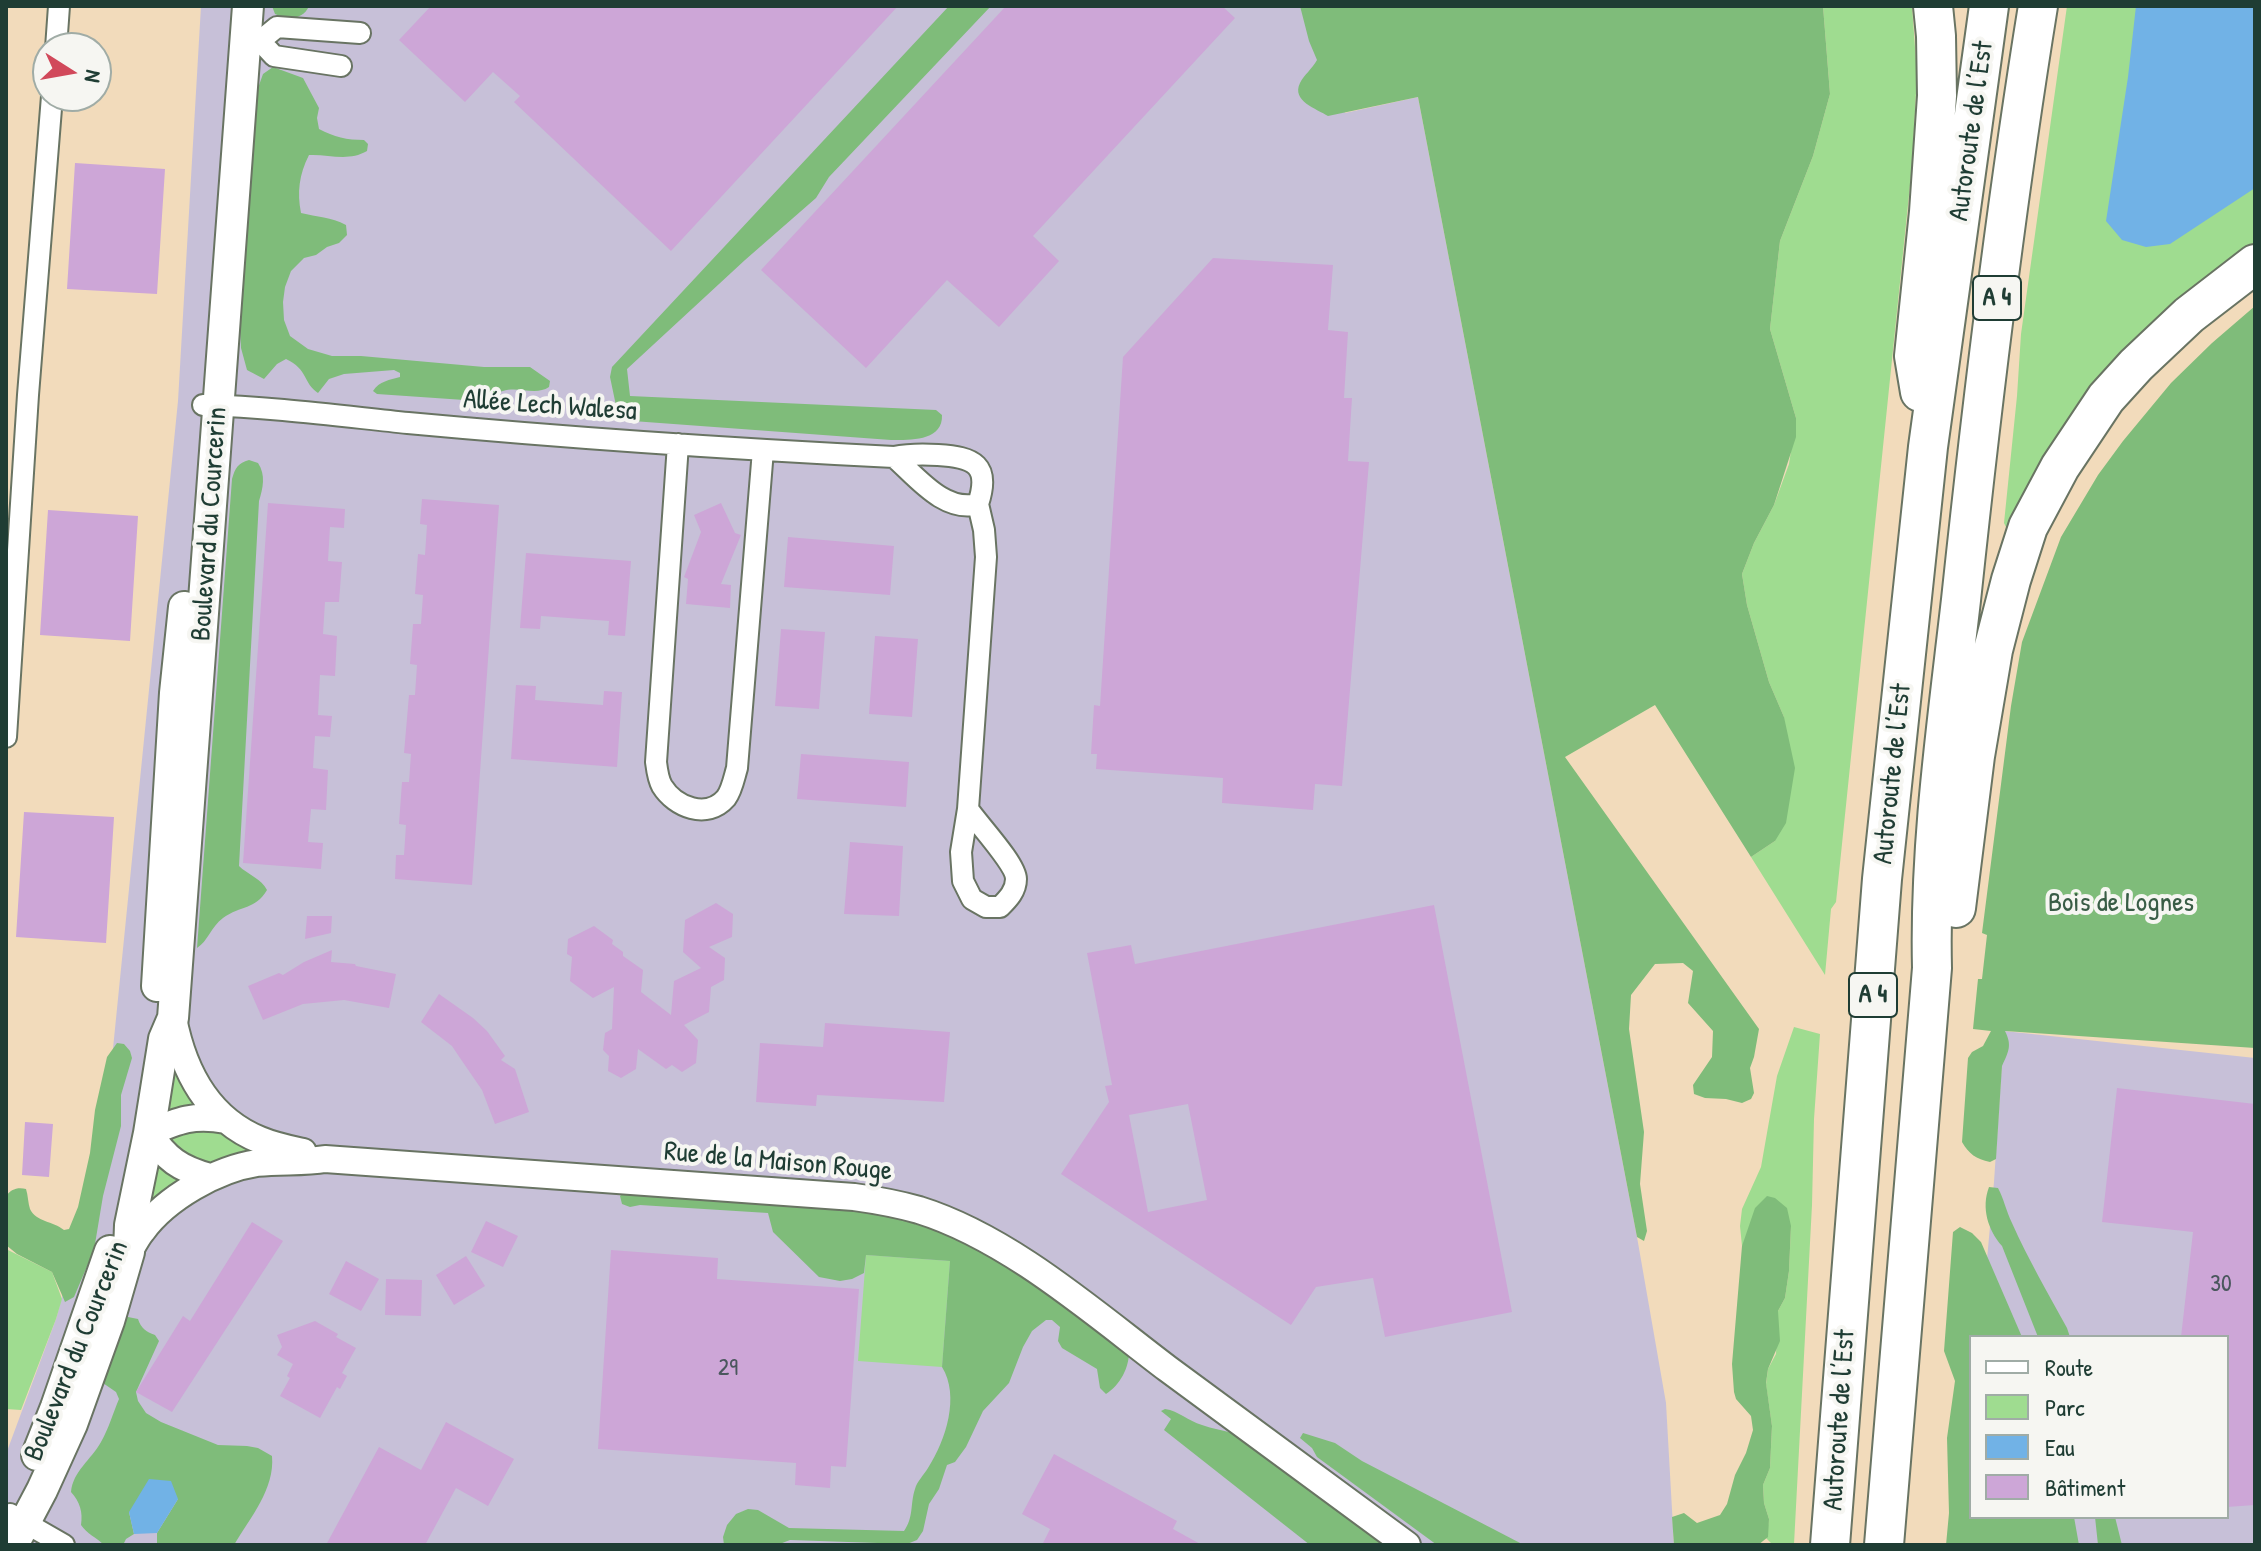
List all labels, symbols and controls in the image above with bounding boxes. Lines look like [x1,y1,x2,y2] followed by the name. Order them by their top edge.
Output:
[32,32,112,112] north arrow
[1943,39,2001,223] street label: Autoroute de l’Est
[78,68,109,85] text: N
[1973,276,2021,320] road number: A 4
[462,383,638,429] street label: Allée Lech Walesa
[185,406,235,642] street label: Boulevard du Courcerin
[1867,682,1919,866] street label: Autoroute de l’Est
[2048,887,2194,921] park label: Bois de Lognes
[1849,973,1897,1017] road number: A 4
[663,1135,893,1189] street label: Rue de la Maison Rouge
[18,1236,136,1466] street label: Boulevard du Courcerin
[2210,1271,2232,1299] house number: 30
[1817,1328,1863,1512] street label: Autoroute de l’Est
[1969,1335,2229,1519] legend
[2045,1351,2093,1383] text: Route
[718,1355,738,1383] house number: 29
[2045,1391,2085,1423] text: Parc
[2045,1431,2075,1463] text: Eau
[2045,1471,2125,1503] text: Bâtiment

